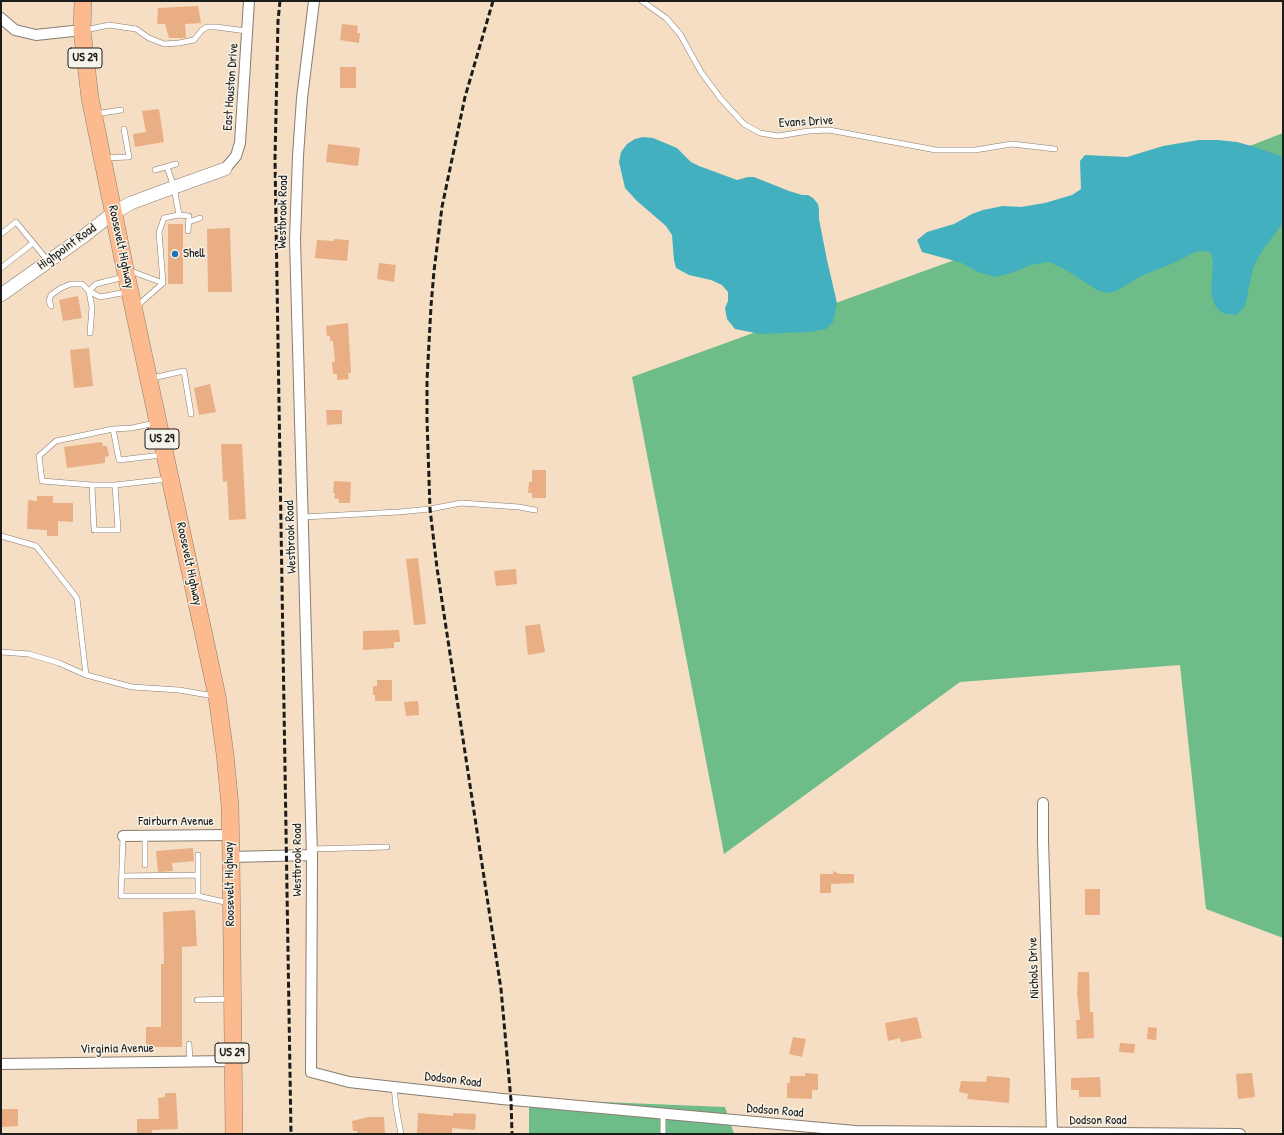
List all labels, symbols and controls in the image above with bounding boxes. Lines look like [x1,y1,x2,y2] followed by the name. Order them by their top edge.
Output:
[220,43,242,131] street label: East Houston Drive
[68,48,102,68] road number: US 29
[778,113,834,131] street label: Evans Drive
[275,175,291,249] street label: Westbrook Road
[105,204,137,290] street label: Roosevelt Highway
[35,221,99,273] street label: Highpoint Road
[183,246,205,262] place label: Shell
[170,249,180,259] marker: Shell
[145,429,179,449] road number: US 29
[282,500,300,574] street label: Westbrook Road
[173,521,205,607] street label: Roosevelt Highway
[138,814,214,830] street label: Fairburn Avenue
[290,823,306,897] street label: Westbrook Road
[221,842,239,926] street label: Roosevelt Highway
[1025,937,1043,999] street label: Nichols Drive
[80,1041,154,1057] street label: Virginia Avenue
[215,1043,249,1063] road number: US 29
[424,1069,482,1091] street label: Dodson Road
[746,1101,804,1121] street label: Dodson Road
[1070,1113,1126,1129] street label: Dodson Road

